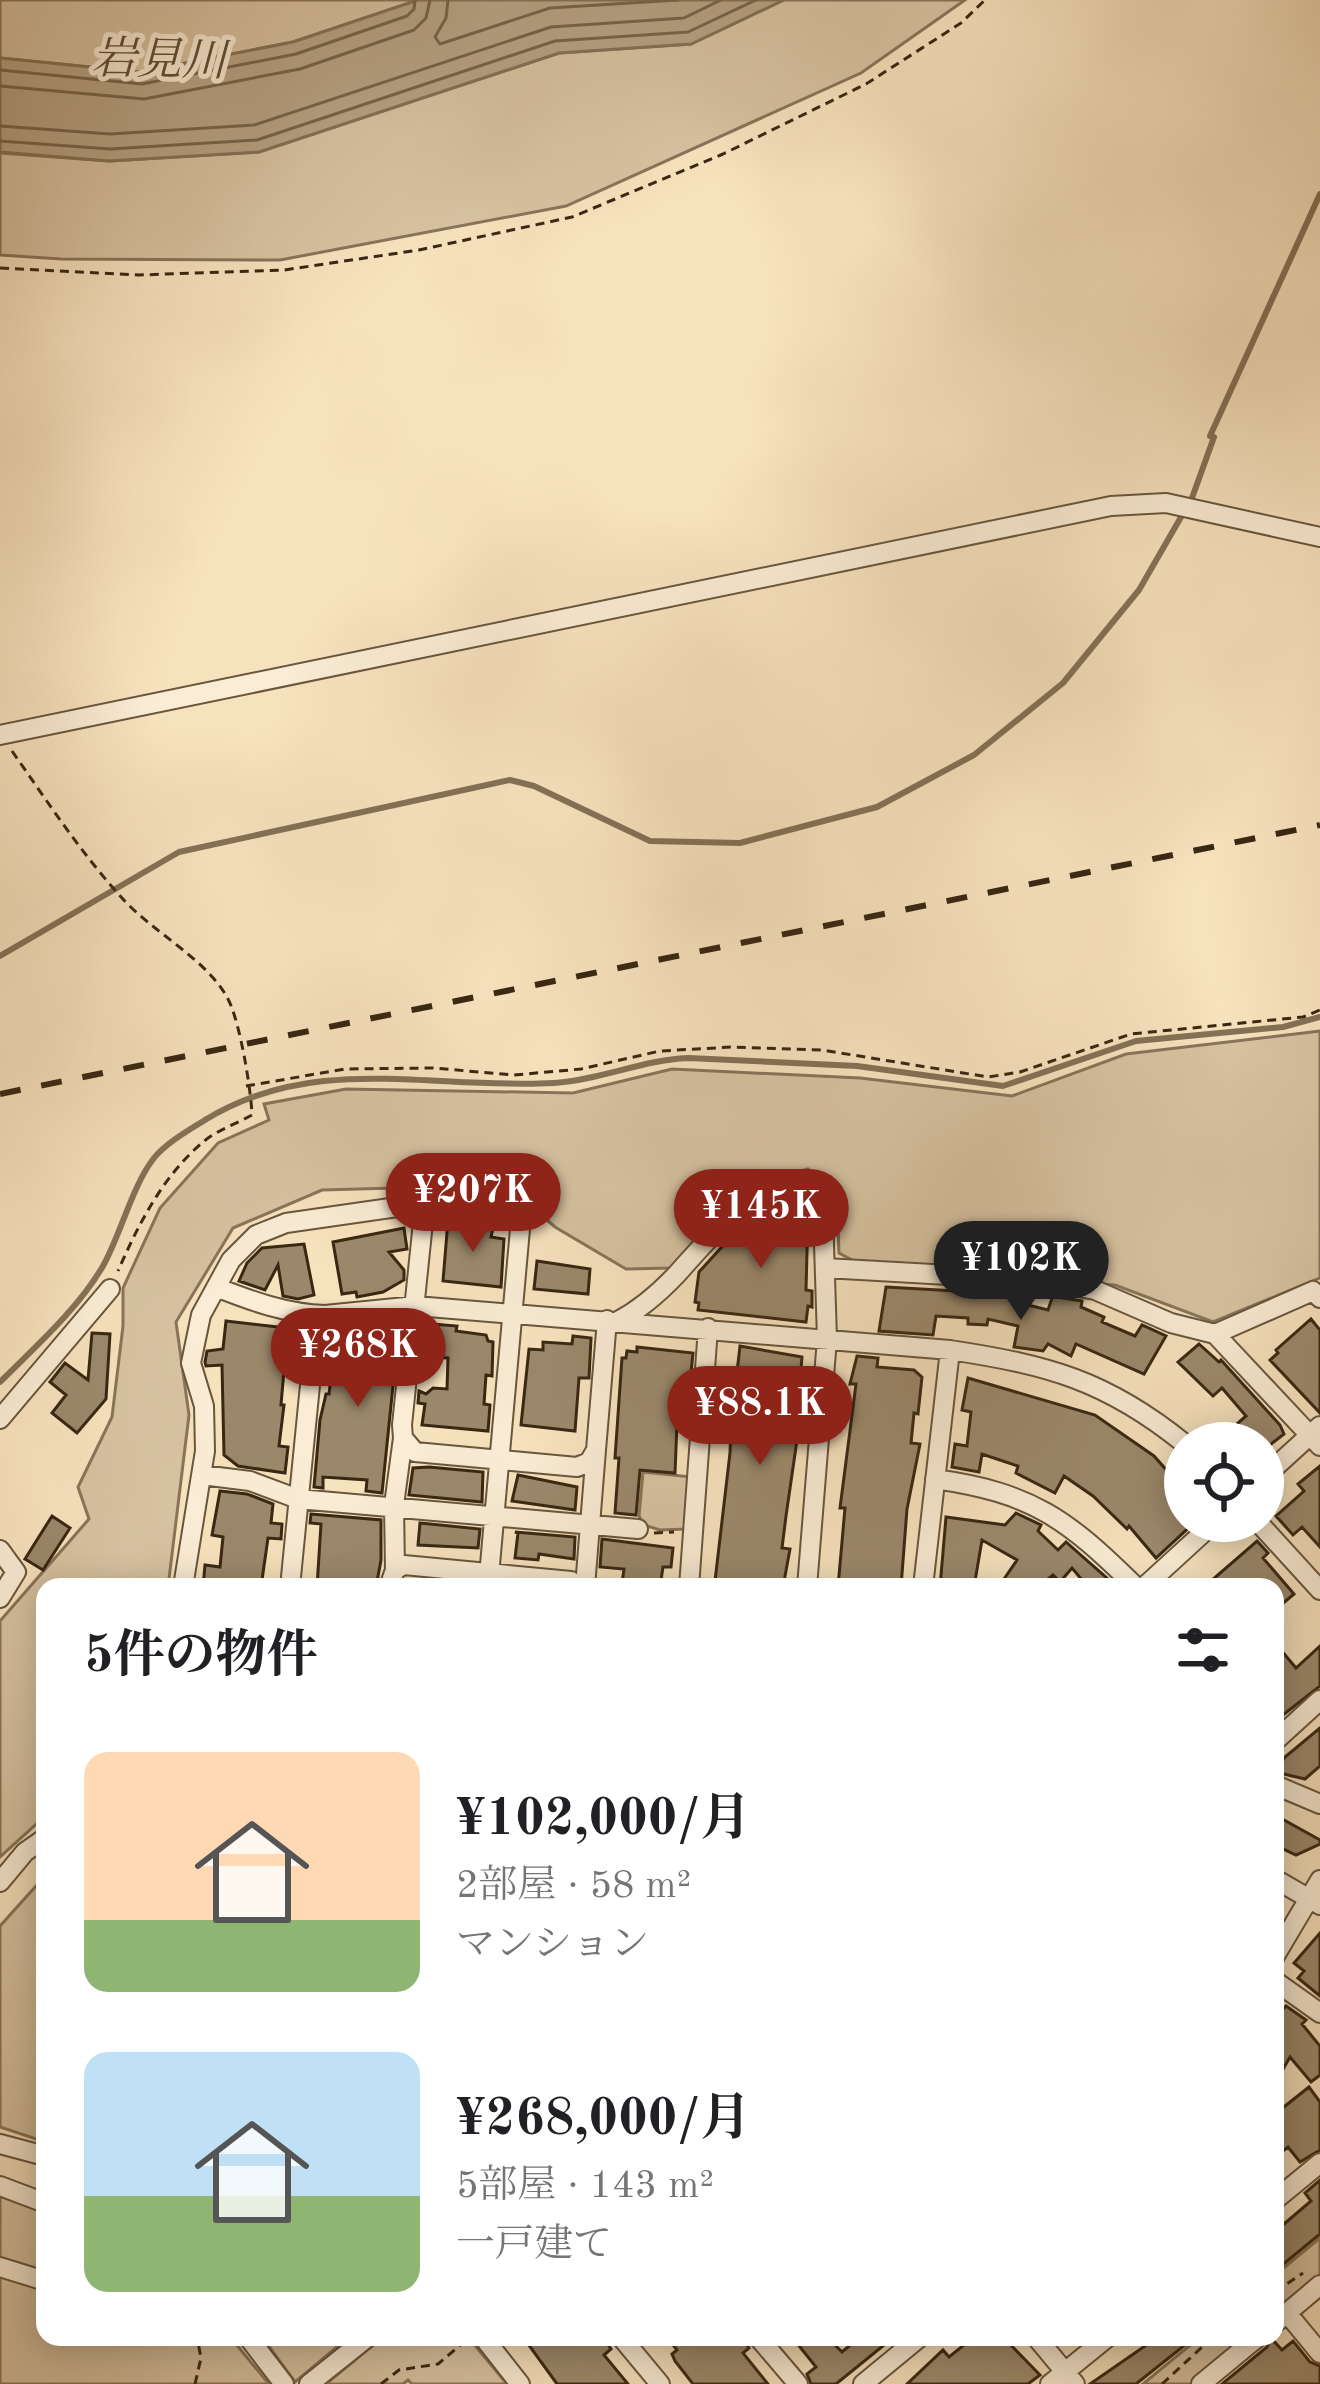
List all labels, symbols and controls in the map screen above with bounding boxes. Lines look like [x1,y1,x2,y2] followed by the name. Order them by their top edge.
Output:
[91,35,232,86] water label: 岩見川
[389,1153,557,1255] pin: ¥207K
[677,1169,845,1271] pin: ¥145K
[413,1172,533,1211] text: ¥207K
[701,1188,821,1227] text: ¥145K
[937,1221,1105,1323] pin: ¥102K
[961,1240,1081,1279] text: ¥102K
[274,1308,442,1410] pin: ¥268K
[298,1327,418,1366] text: ¥268K
[662,1366,858,1468] pin: ¥88.1K
[694,1385,826,1424] text: ¥88.1K
[1164,1422,1284,1542] map controls
[1164,1422,1284,1542] button: locate
[1170,1617,1236,1683] icon: filters
[84,1632,318,1683] text: 5件の物件
[456,1795,751,1846] text: ¥102,000/月
[180,1800,324,1944] icon: home
[456,1867,691,1906] text: 2部屋 · 58 m²
[456,1926,649,1965] text: マンション
[456,2095,751,2146] text: ¥268,000/月
[180,2100,324,2244] icon: home
[456,2167,714,2206] text: 5部屋 · 143 m²
[456,2226,612,2265] text: 一戸建て

